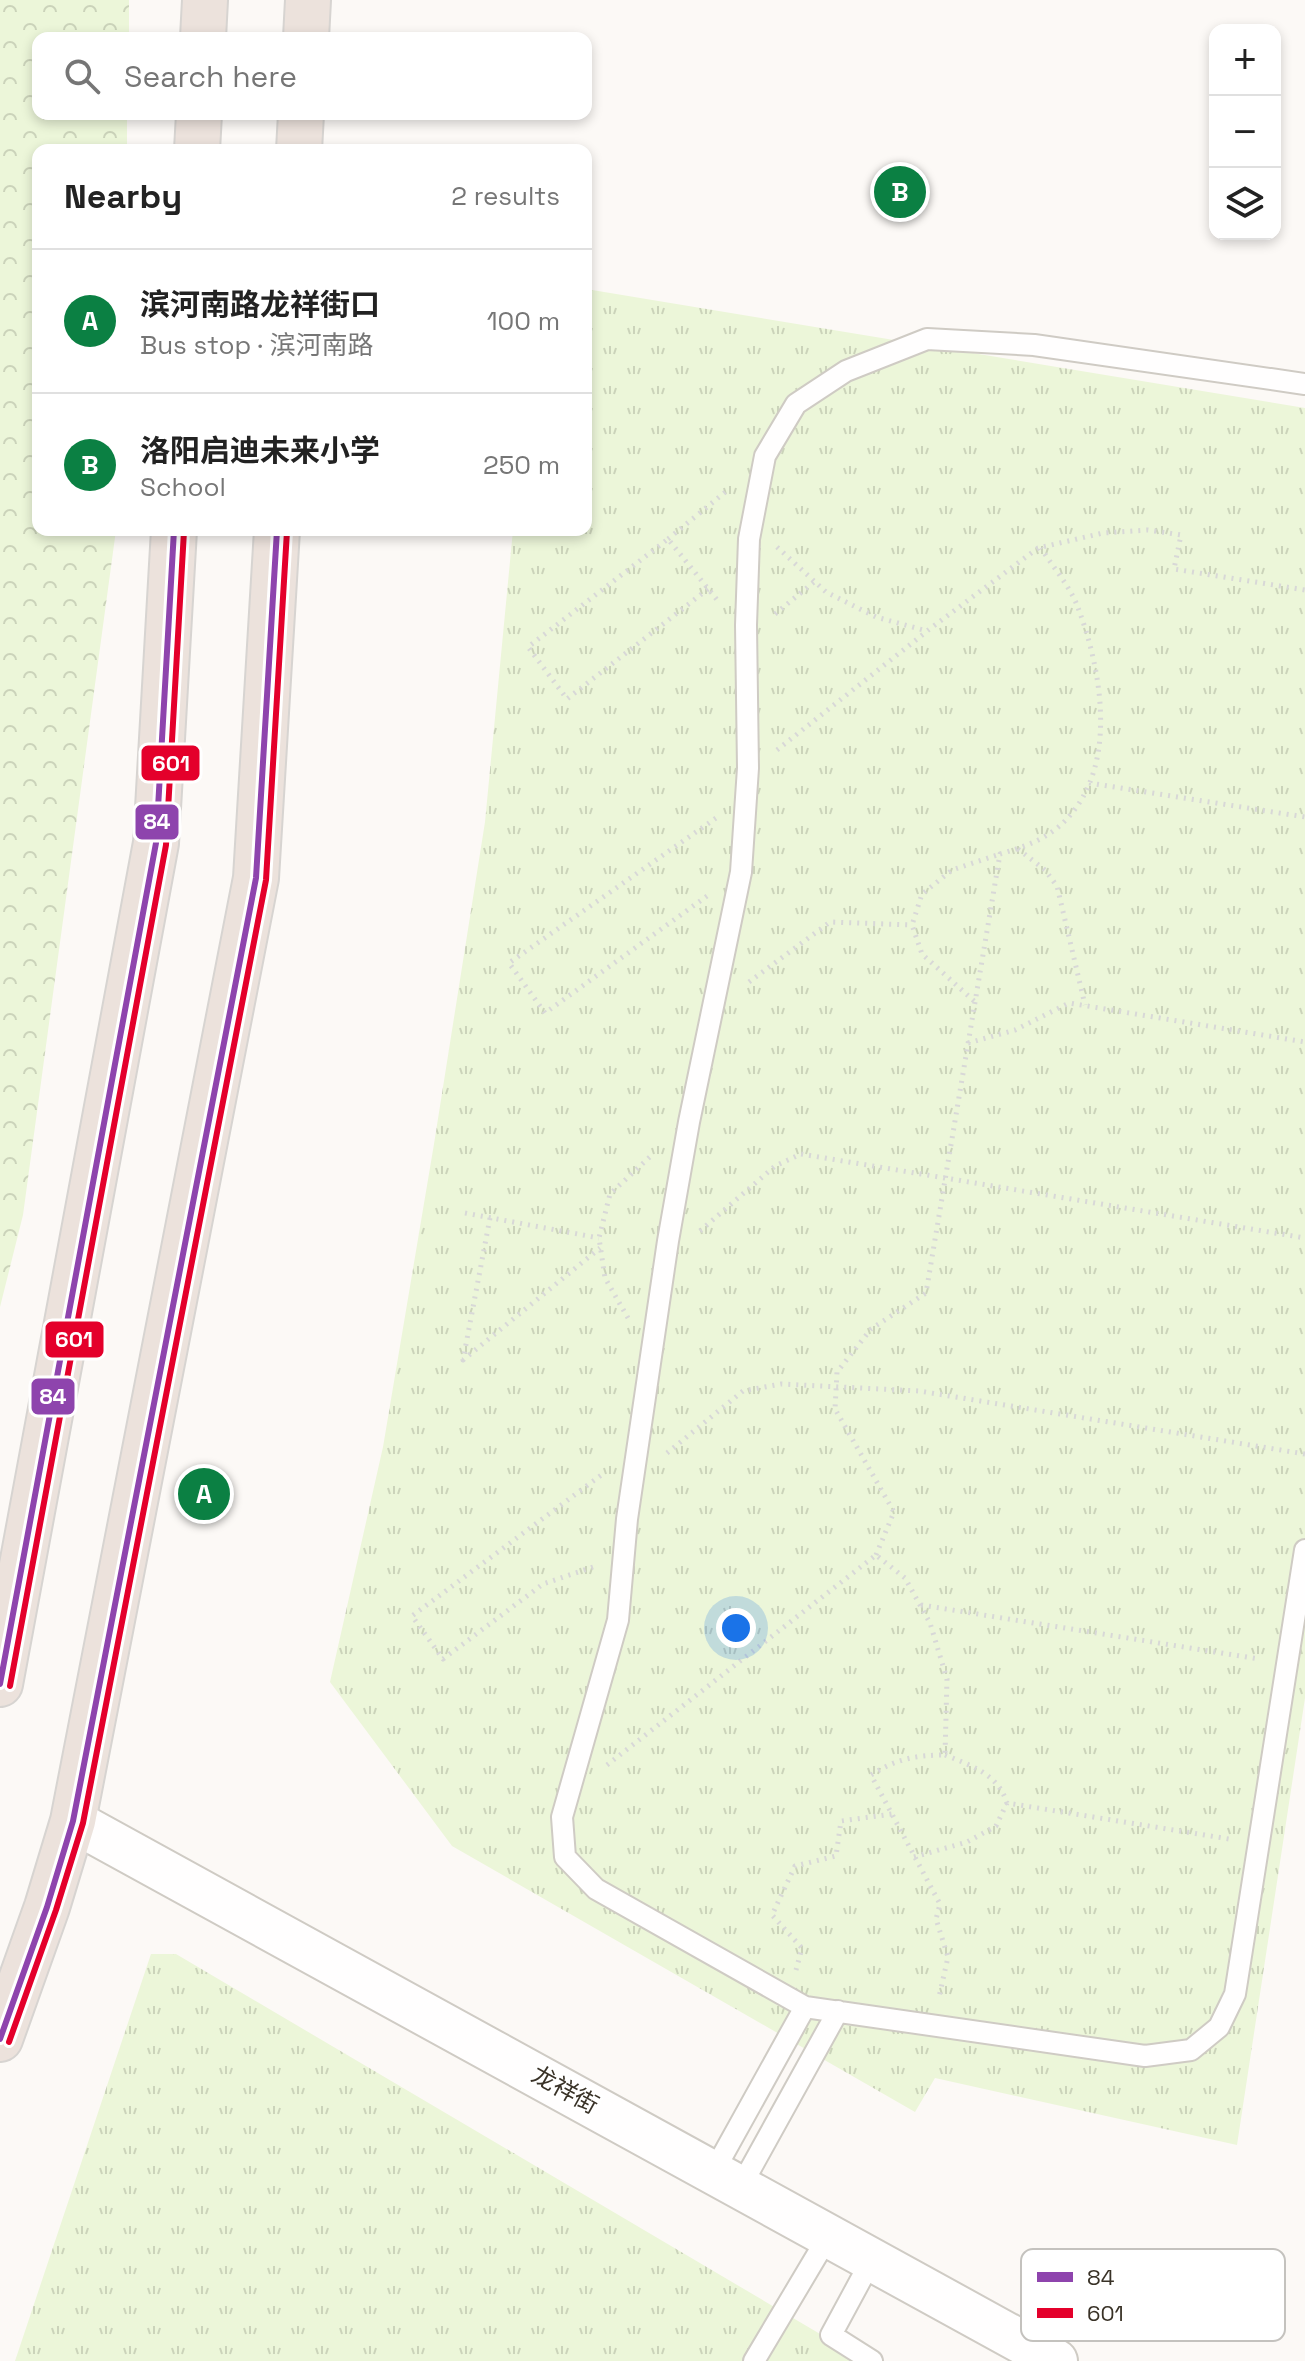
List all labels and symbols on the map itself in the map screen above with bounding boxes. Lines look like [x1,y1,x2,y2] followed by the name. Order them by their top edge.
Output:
[874,162,926,222] pin: B
[140,744,201,782] line badge: 601
[152,749,190,777] text: 601
[134,803,180,841] line badge: 84
[143,807,171,835] text: 84
[44,1320,105,1359] line badge: 601
[55,1325,93,1353] text: 601
[30,1377,76,1416] line badge: 84
[39,1382,67,1410] text: 84
[178,1464,230,1524] pin: A
[716,1608,756,1648] your location
[526,2059,604,2121] street label: 龙祥街
[1021,2249,1285,2341] legend
[1087,2263,1115,2291] text: 84
[1087,2299,1124,2327] text: 601

